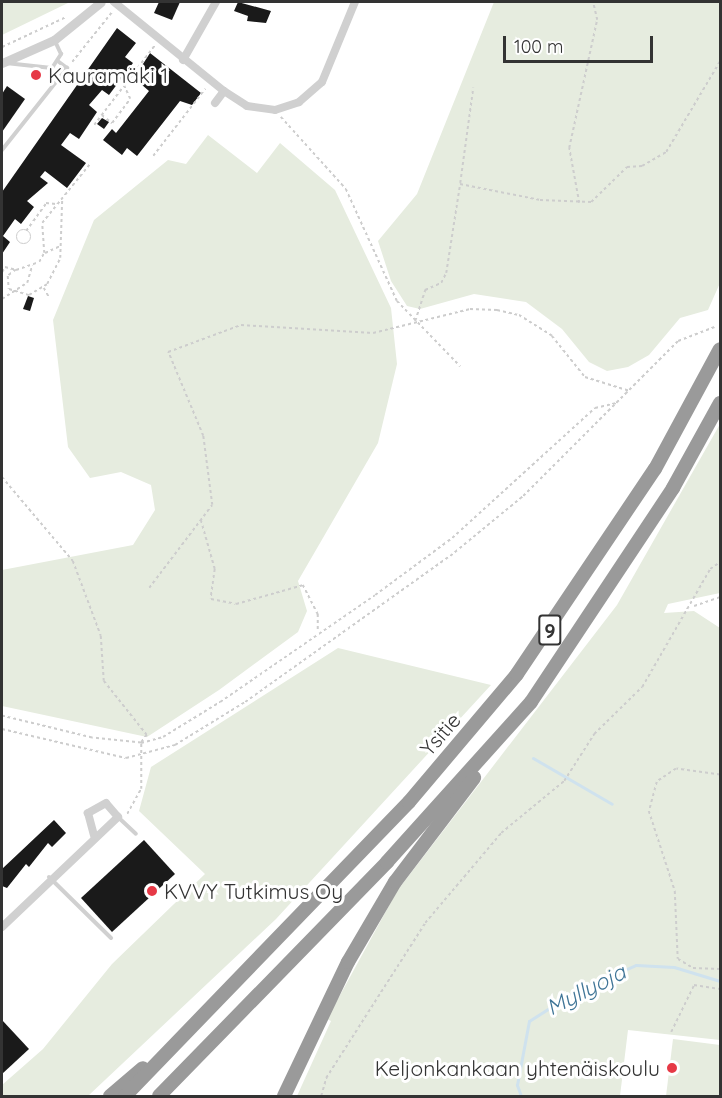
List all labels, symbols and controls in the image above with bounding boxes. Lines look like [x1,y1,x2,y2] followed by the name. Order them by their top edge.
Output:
[506,24,656,62] scale bar
[514,35,563,58] text: 100 m
[48,62,168,88] place label: Kauramäki 1
[29,68,43,82] marker: Kauramäki 1
[538,613,562,647] road number: 9
[414,707,466,761] street label: Ysitie
[164,878,343,904] place label: KVVY Tutkimus Oy
[145,884,159,898] marker: KVVY Tutkimus Oy
[542,959,630,1021] water label: Myllyoja
[375,1055,660,1081] place label: Keljonkankaan yhtenäiskoulu
[665,1061,679,1075] marker: Keljonkankaan yhtenäiskoulu

